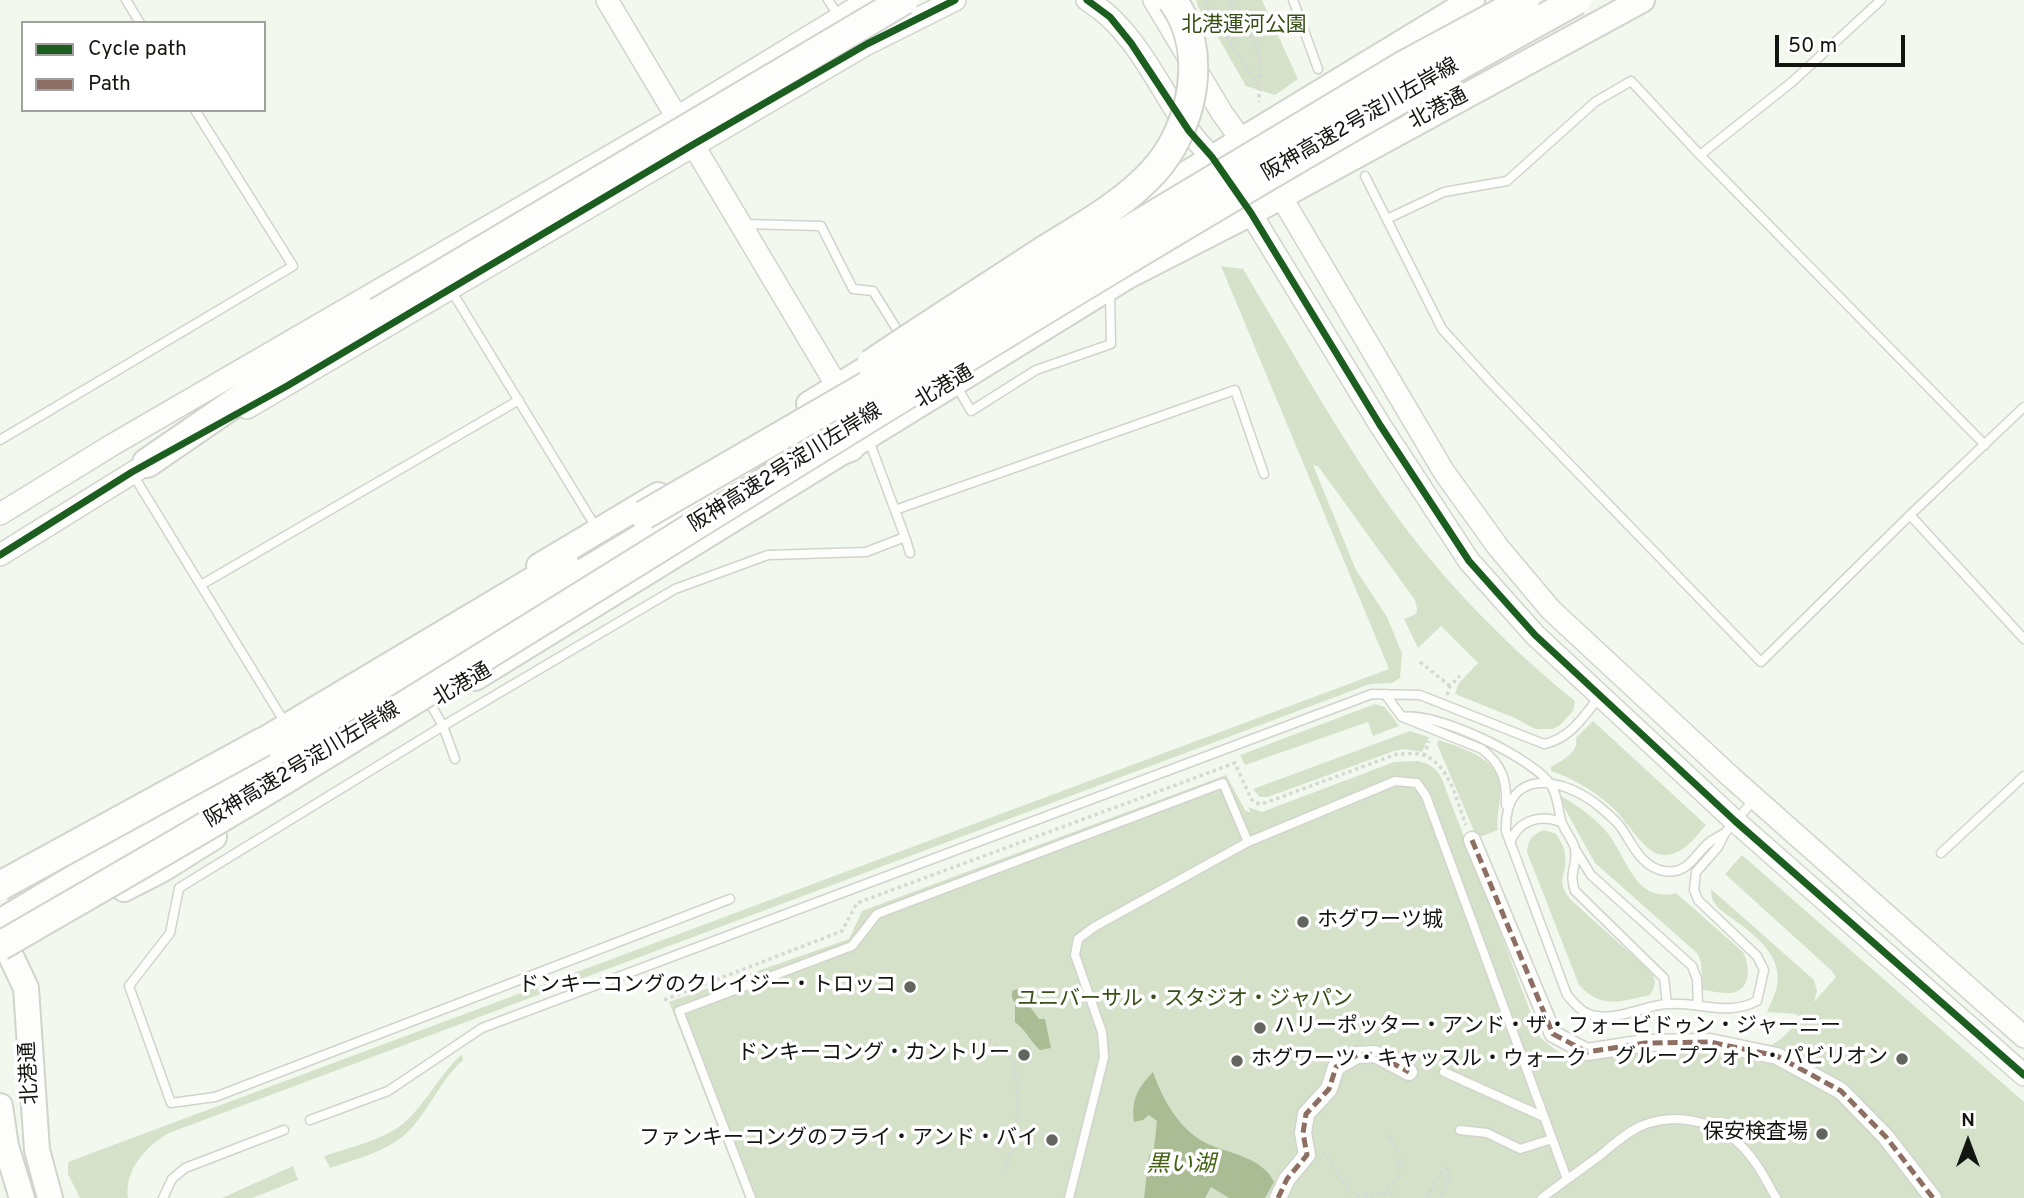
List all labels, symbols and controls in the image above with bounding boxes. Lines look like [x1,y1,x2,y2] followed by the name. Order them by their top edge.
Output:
[1181,14,1307,40] park label: 北港運河公園
[21,21,266,112] legend
[1779,21,1909,65] scale bar
[1788,33,1837,60] text: 50 m
[88,36,187,63] text: Cycle path
[1258,54,1464,188] street label: 阪神高速2号淀川左岸線
[88,71,131,98] text: Path
[1405,84,1473,136] street label: 北港通
[912,361,978,415] street label: 北港通
[685,399,887,539] street label: 阪神高速2号淀川左岸線
[430,659,496,713] street label: 北港通
[201,698,405,834] street label: 阪神高速2号淀川左岸線
[1317,909,1443,935] place label: ホグワーツ城
[1295,914,1311,930] marker: ホグワーツ城
[518,974,896,1000] place label: ドンキーコングのクレイジー・トロッコ
[902,979,918,995] marker: ドンキーコングのクレイジー・トロッコ
[1017,988,1353,1014] park label: ユニバーサル・スタジオ・ジャパン
[1274,1015,1841,1041] place label: ハリーポッター・アンド・ザ・フォービドゥン・ジャーニー
[1252,1020,1268,1036] marker: ハリーポッター・アンド・ザ・フォービドゥン・ジャーニー
[17,1041,45,1105] street label: 北港通
[737,1042,1010,1068] place label: ドンキーコング・カントリー
[1615,1046,1888,1072] place label: グループフォト・パビリオン
[1016,1047,1032,1063] marker: ドンキーコング・カントリー
[1251,1048,1587,1074] place label: ホグワーツ・キャッスル・ウォーク
[1894,1051,1910,1067] marker: グループフォト・パビリオン
[1229,1053,1245,1069] marker: ホグワーツ・キャッスル・ウォーク
[1933,1107,2003,1177] north arrow
[1961,1109,1975,1133] text: N
[1703,1121,1808,1147] place label: 保安検査場
[1814,1126,1830,1142] marker: 保安検査場
[639,1127,1038,1153] place label: ファンキーコングのフライ・アンド・バイ
[1044,1132,1060,1148] marker: ファンキーコングのフライ・アンド・バイ
[1147,1152,1215,1180] water label: 黒い湖

